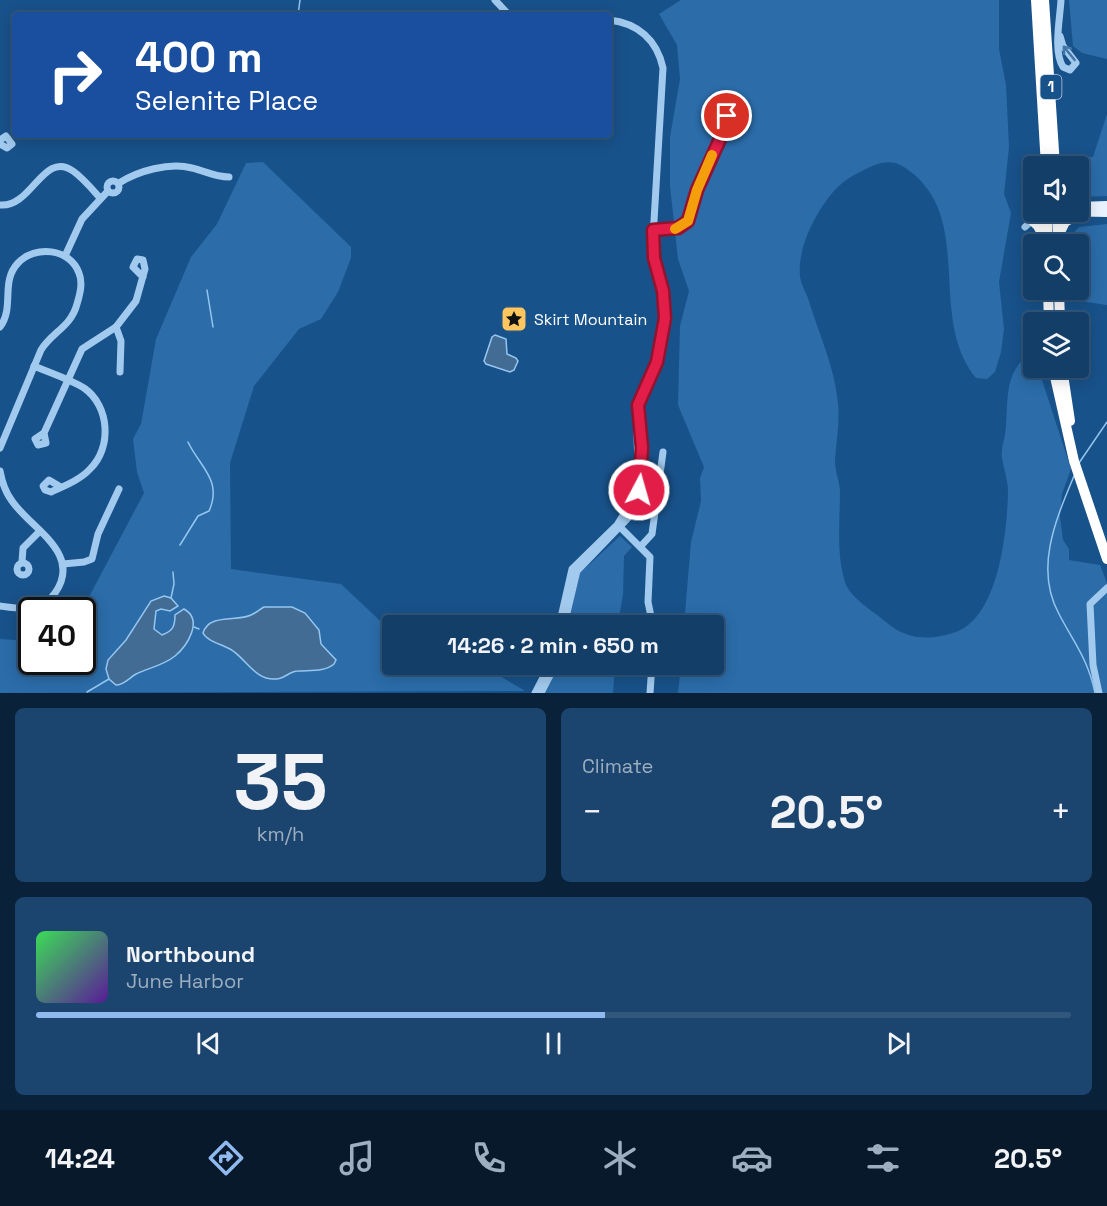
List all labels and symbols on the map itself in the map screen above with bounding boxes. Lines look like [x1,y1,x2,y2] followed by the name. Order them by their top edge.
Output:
[1063,45,1076,61] one-way arrow
[1040,75,1062,99] road number: 1
[701,90,752,141] pin
[499,304,529,334] place icon: Skirt Mountain
[534,309,647,330] place label: Skirt Mountain
[607,458,671,522] position arrow
[18,597,96,675] speed limit sign: 40

